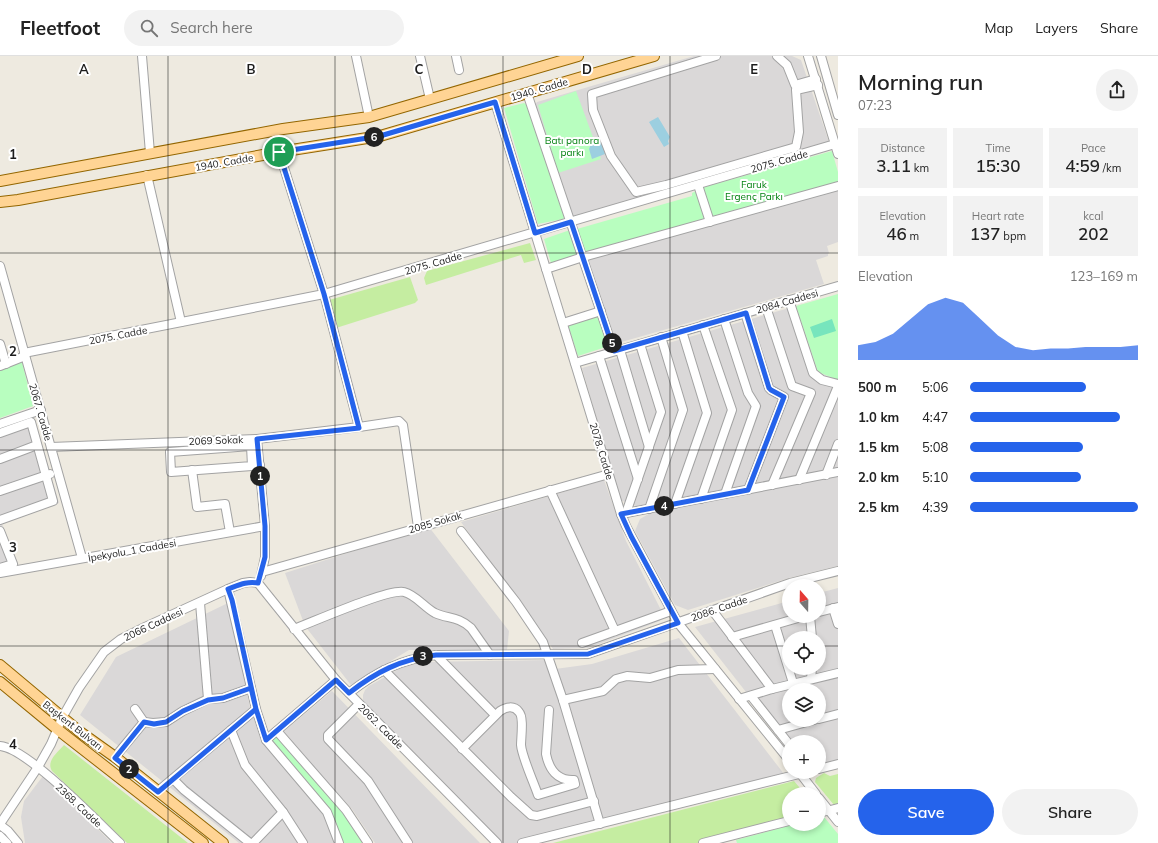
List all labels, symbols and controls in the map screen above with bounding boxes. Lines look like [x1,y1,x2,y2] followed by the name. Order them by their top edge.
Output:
[124,10,404,46] search box
[20,16,100,40] text: Fleetfoot
[138,17,160,39] icon: search
[170,18,253,37] text: Search here
[984,19,1013,37] text: Map
[1035,19,1078,37] text: Layers
[1100,19,1138,37] text: Share
[79,61,89,77] text: A
[247,61,256,77] text: B
[415,61,424,77] text: C
[582,61,592,77] text: D
[750,61,758,77] text: E
[858,68,983,96] text: Morning run
[1096,69,1138,111] button: share
[509,75,569,104] street label: 1940. Cadde
[858,97,892,113] text: 07:23
[364,127,384,147] pin: 6
[371,130,377,144] text: 6
[545,134,599,159] park label: Batı panora parkı
[262,135,296,169] pin
[268,141,290,163] icon: arrive
[880,141,925,155] text: Distance
[986,141,1010,155] text: Time
[1081,141,1106,155] text: Pace
[9,146,17,162] text: 1
[749,147,809,176] street label: 2075. Cadde
[194,151,254,174] street label: 1940. Cadde
[876,155,911,176] text: 3.11
[976,155,1020,176] text: 15:30
[1065,155,1100,176] text: 4:59
[911,161,929,175] text: km
[1100,161,1121,175] text: /km
[725,178,783,203] park label: Faruk Ergenç Parkı
[879,209,926,223] text: Elevation
[972,209,1024,223] text: Heart rate
[1083,209,1103,223] text: kcal
[886,223,907,244] text: 46
[970,223,1000,244] text: 137
[1078,223,1109,244] text: 202
[907,229,919,243] text: m
[1000,229,1026,243] text: bpm
[403,249,463,278] street label: 2075. Cadde
[858,268,913,284] text: Elevation
[1070,268,1138,284] text: 123–169 m
[755,286,820,317] street label: 2084 Caddesi
[88,323,148,348] street label: 2075. Cadde
[602,333,622,353] pin: 5
[609,336,615,350] text: 5
[9,343,17,359] text: 2
[858,379,897,395] text: 500 m
[922,379,948,395] text: 5:06
[26,382,55,442] street label: 2067. Cadde
[858,409,899,425] text: 1.0 km
[922,409,948,425] text: 4:47
[587,421,616,481] street label: 2078. Cadde
[188,433,244,448] street label: 2069 Sokak
[858,439,899,455] text: 1.5 km
[922,439,948,455] text: 5:08
[250,466,270,486] pin: 1
[257,469,263,483] text: 1
[858,469,899,485] text: 2.0 km
[922,469,948,485] text: 5:10
[654,496,674,516] pin: 4
[661,499,667,513] text: 4
[858,499,899,515] text: 2.5 km
[922,499,948,515] text: 4:39
[407,508,464,536] street label: 2085 Sokak
[87,536,177,565] street label: İpekyolu_1 Caddesi
[9,539,17,555] text: 3
[782,579,826,623] north arrow
[782,579,826,831] map controls
[689,593,749,624] street label: 2086. Cadde
[121,605,185,644] street label: 2066 Caddesi
[782,631,826,675] button: locate
[413,646,433,666] pin: 3
[420,649,426,663] text: 3
[782,683,826,727] button: layers
[40,698,105,753] street label: Başkent Bulvarı
[355,701,406,752] street label: 2062. Cadde
[782,735,826,779] button: +
[9,736,17,752] text: 4
[119,759,139,779] pin: 2
[126,762,132,776] text: 2
[53,780,105,830] street label: 2368. Cadde
[782,787,826,831] button: −
[858,789,994,835] button: Save
[1002,789,1138,835] button: Share

